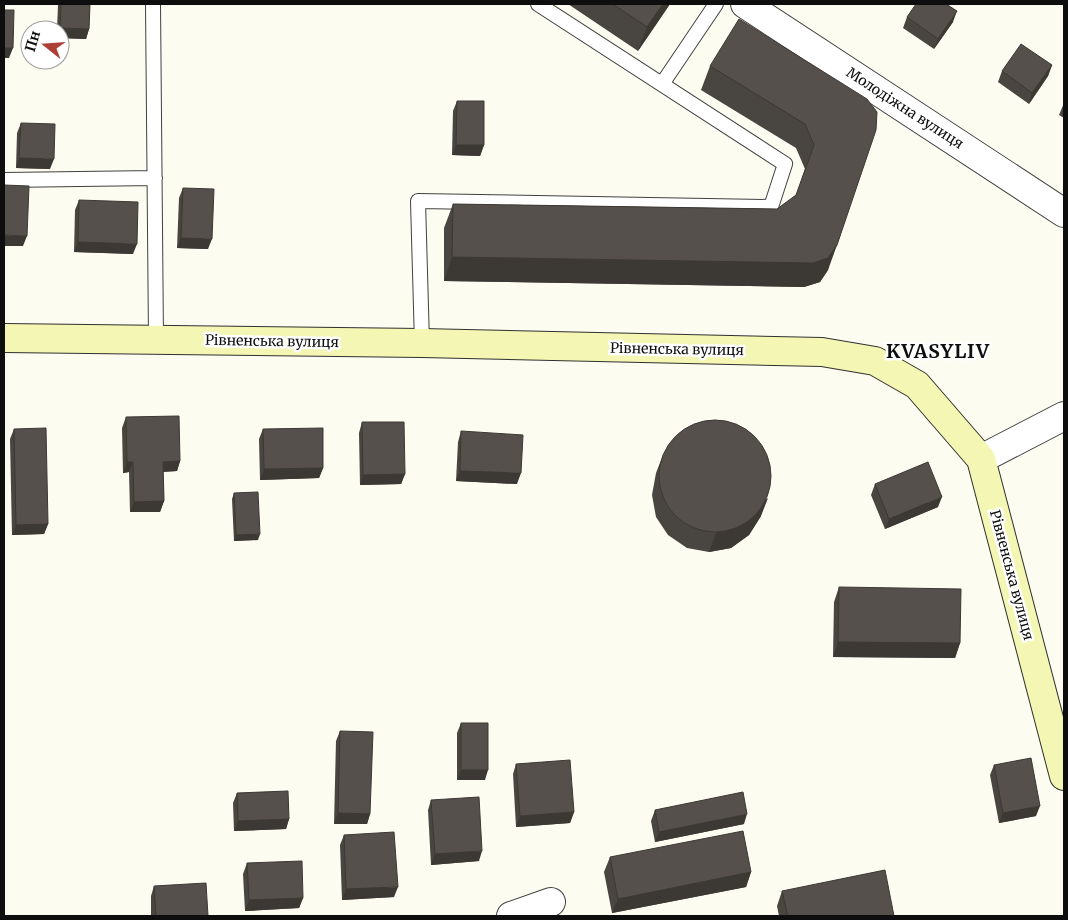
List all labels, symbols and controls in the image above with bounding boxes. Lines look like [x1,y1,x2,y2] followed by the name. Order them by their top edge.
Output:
[20,20,70,70] north arrow
[21,28,44,54] text: Пн
[843,63,967,153] street label: Молодіжна вулиця
[205,331,339,351] street label: Рівненська вулиця
[610,339,744,359] street label: Рівненська вулиця
[886,339,990,363] district label: KVASYLIV
[986,508,1038,642] street label: Рівненська вулиця

